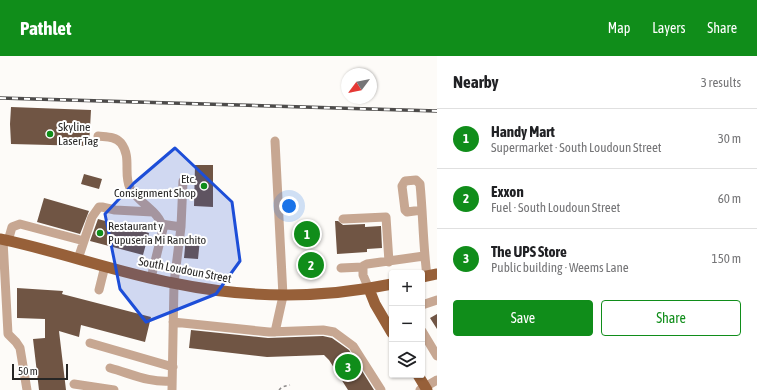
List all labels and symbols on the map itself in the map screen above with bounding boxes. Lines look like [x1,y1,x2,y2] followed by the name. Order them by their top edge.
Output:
[341,68,377,104] north arrow
[58,120,99,148] place label: Skyline Laser Tag
[45,129,55,139] marker: Skyline Laser Tag
[114,172,196,200] place label: Etc. Consignment Shop
[199,181,209,191] marker: Etc. Consignment Shop
[279,196,299,216] your location
[108,219,207,247] place label: Restaurant y Pupuseria Mi Ranchito
[294,219,320,249] pin: 1
[95,228,105,238] marker: Restaurant y Pupuseria Mi Ranchito
[298,250,324,280] pin: 2
[137,254,233,286] street label: South Loudoun Street
[335,352,361,382] pin: 3
[12,362,68,381] scale bar

